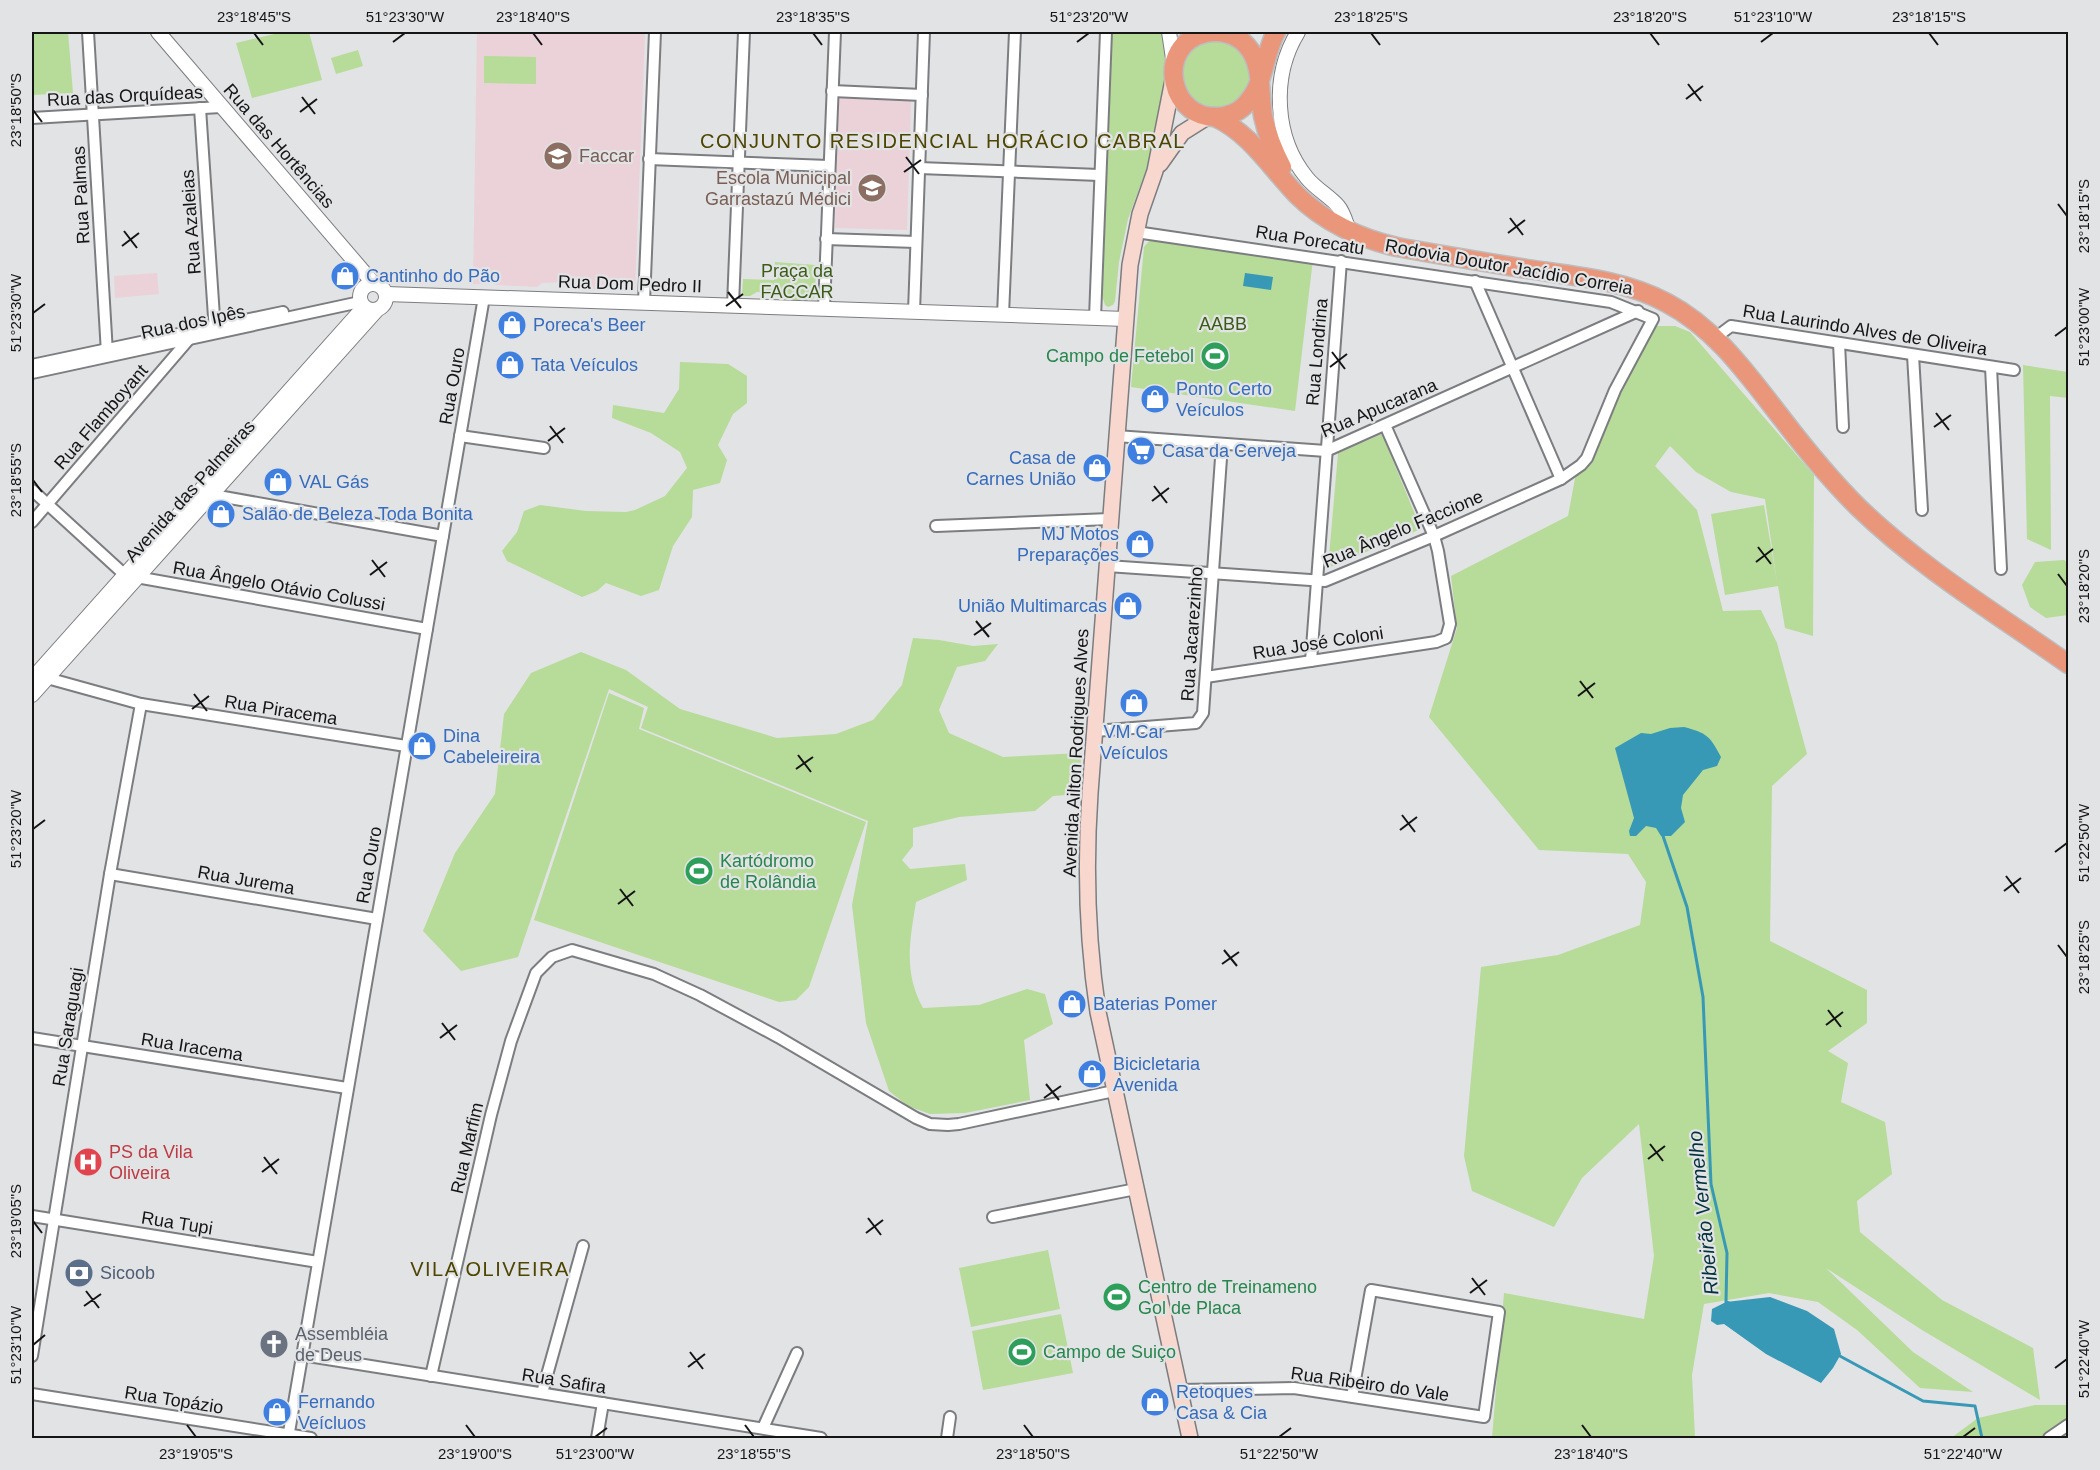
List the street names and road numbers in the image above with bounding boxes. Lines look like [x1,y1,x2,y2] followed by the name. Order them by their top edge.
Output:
[220,80,338,212] street label: Rua das Hortências
[47,82,203,110] street label: Rua das Orquídeas
[68,146,94,244] street label: Rua Palmas
[177,169,205,275] street label: Rua Azaleias
[1254,222,1366,258] street label: Rua Porecatu
[1384,235,1635,299] street label: Rodovia Doutor Jacídio Correia
[558,271,702,297] street label: Rua Dom Pedro II
[1302,296,1332,407] street label: Rua Londrina
[139,301,247,343] street label: Rua dos Ipês
[1741,301,1990,359] street label: Rua Laurindo Alves de Oliveira
[435,346,469,426] street label: Rua Ouro
[50,361,152,473] street label: Rua Flamboyant
[1318,374,1441,441] street label: Rua Apucarana
[121,416,259,566] street label: Avenida das Palmeiras
[1320,486,1486,572] street label: Rua Ângelo Faccione
[171,557,387,615] street label: Rua Ângelo Otávio Colussi
[1177,566,1207,702] street label: Rua Jacarezinho
[1251,623,1385,663] street label: Rua José Coloni
[1060,628,1092,878] street label: Avenida Ailton Rodrigues Alves
[223,691,340,729] street label: Rua Piracema
[352,825,386,905] street label: Rua Ouro
[196,862,297,899] street label: Rua Jurema
[49,966,87,1088] street label: Rua Saraguagi
[140,1029,245,1065] street label: Rua Iracema
[447,1100,487,1196] street label: Rua Marfim
[140,1207,214,1239] street label: Rua Tupi
[1290,1363,1450,1405] street label: Rua Ribeiro do Vale
[520,1364,609,1398] street label: Rua Safira
[123,1382,225,1418] street label: Rua Topázio

